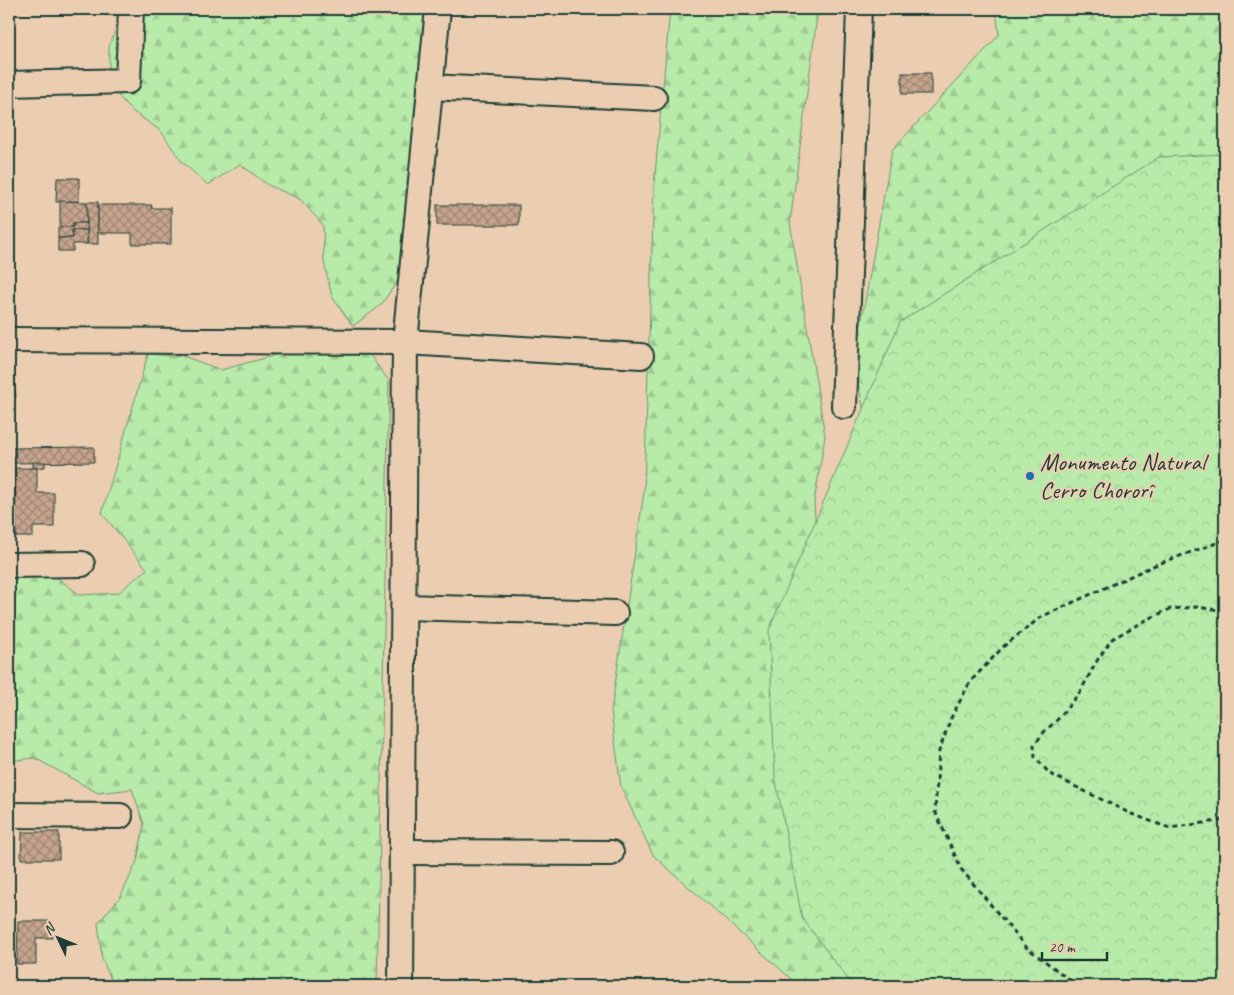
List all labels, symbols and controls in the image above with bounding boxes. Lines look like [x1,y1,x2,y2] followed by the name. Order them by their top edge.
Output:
[1040,447,1209,505] place label: Monumento Natural Cerro Chororî
[1024,470,1036,482] marker: Monumento Natural Cerro Chororî
[32,912,82,962] north arrow
[40,919,60,938] text: N
[1042,930,1106,962] scale bar
[1049,938,1076,957] text: 20 m

